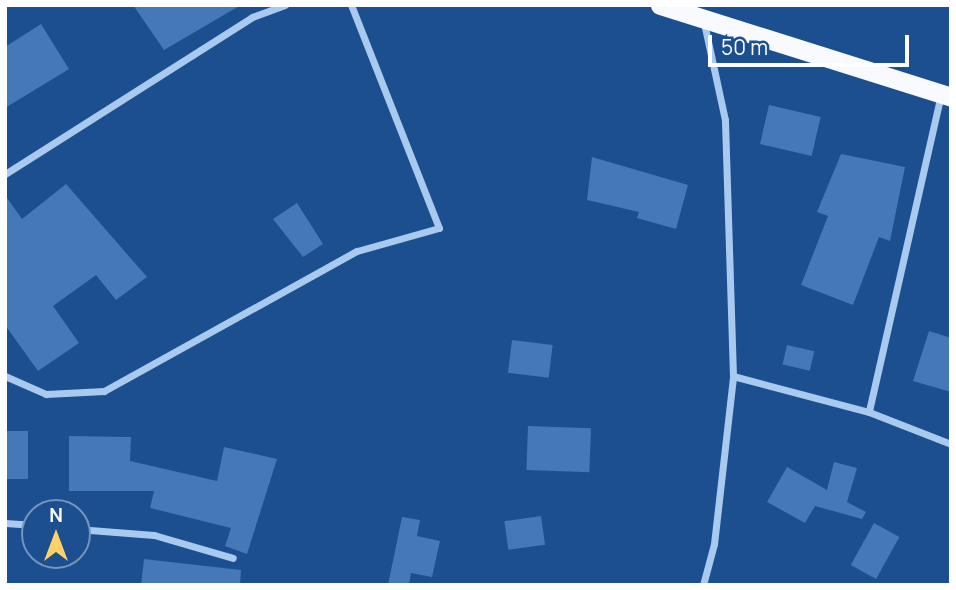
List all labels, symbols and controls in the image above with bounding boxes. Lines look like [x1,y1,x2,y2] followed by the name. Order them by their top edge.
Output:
[711,21,912,65] scale bar
[721,33,768,61] text: 50 m
[21,499,91,569] north arrow
[49,502,63,528] text: N

